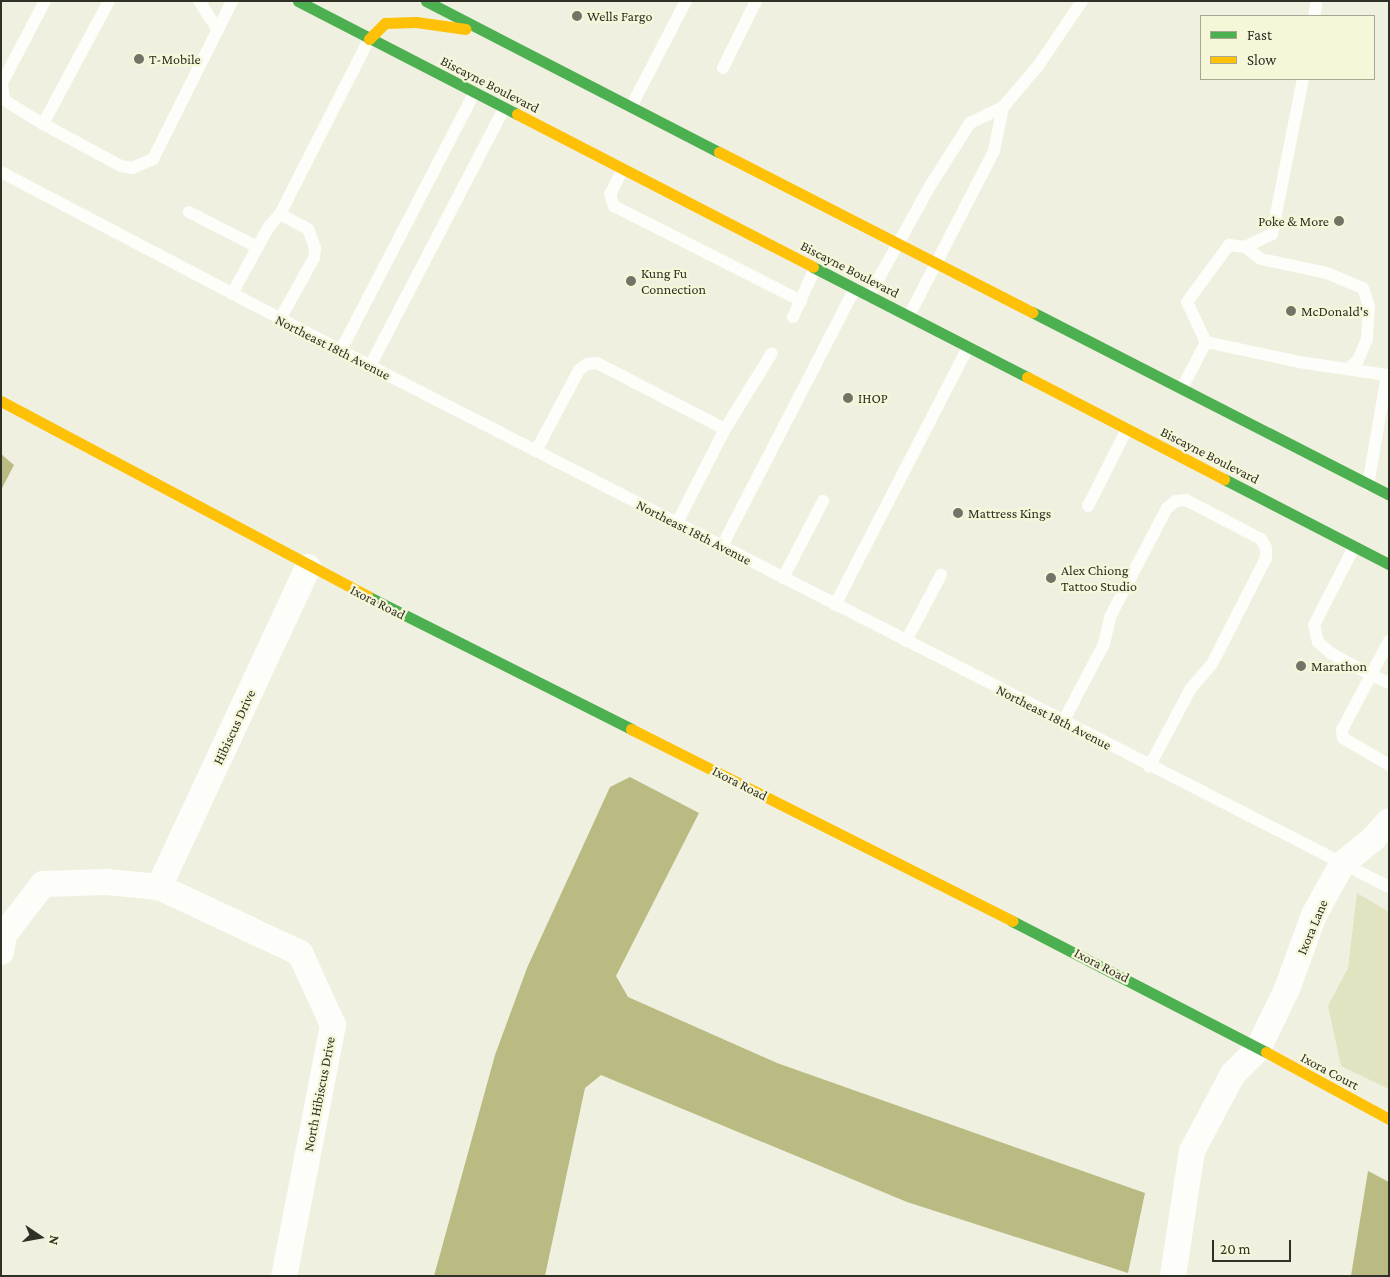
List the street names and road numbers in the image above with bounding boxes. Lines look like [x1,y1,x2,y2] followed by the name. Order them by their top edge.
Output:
[438,52,542,116] street label: Biscayne Boulevard
[798,237,902,301] street label: Biscayne Boulevard
[273,311,393,383] street label: Northeast 18th Avenue
[1158,423,1262,487] street label: Biscayne Boulevard
[634,496,754,568] street label: Northeast 18th Avenue
[348,581,408,623] street label: Ixora Road
[994,681,1114,753] street label: Northeast 18th Avenue
[209,687,259,767] street label: Hibiscus Drive
[710,762,770,804] street label: Ixora Road
[1293,897,1331,957] street label: Ixora Lane
[1072,944,1132,986] street label: Ixora Road
[300,1035,338,1153] street label: North Hibiscus Drive
[1298,1049,1362,1093] street label: Ixora Court

